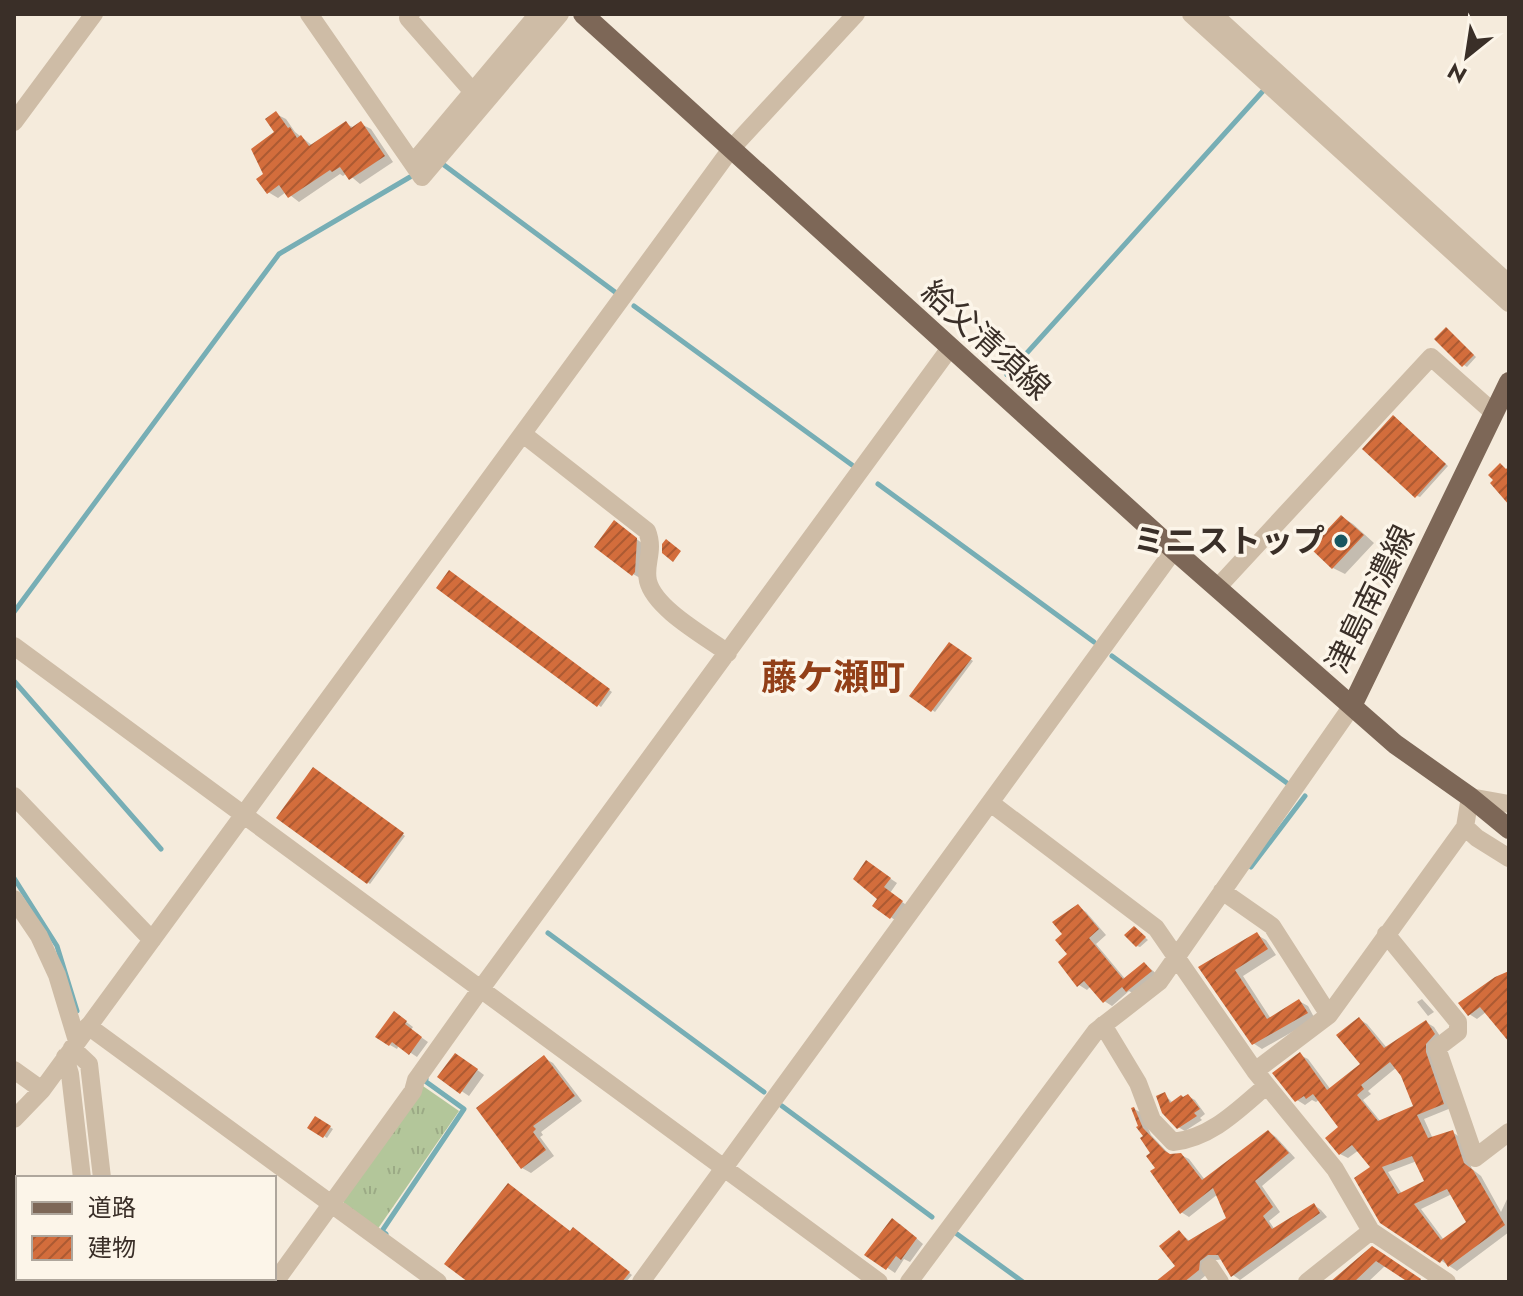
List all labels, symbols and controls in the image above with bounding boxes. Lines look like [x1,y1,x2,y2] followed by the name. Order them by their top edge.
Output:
[1427,16,1507,96] north arrow
[1441,55,1473,92] text: N
[911,269,1061,411] street label: 給父清須線
[1314,517,1426,681] street label: 津島南濃線
[1133,518,1325,564] place label: ミニストップ
[1332,532,1350,550] marker: ミニストップ
[761,651,905,703] district label: 藤ケ瀬町
[16,1176,276,1280] legend
[88,1190,136,1225] text: 道路
[88,1230,136,1265] text: 建物

